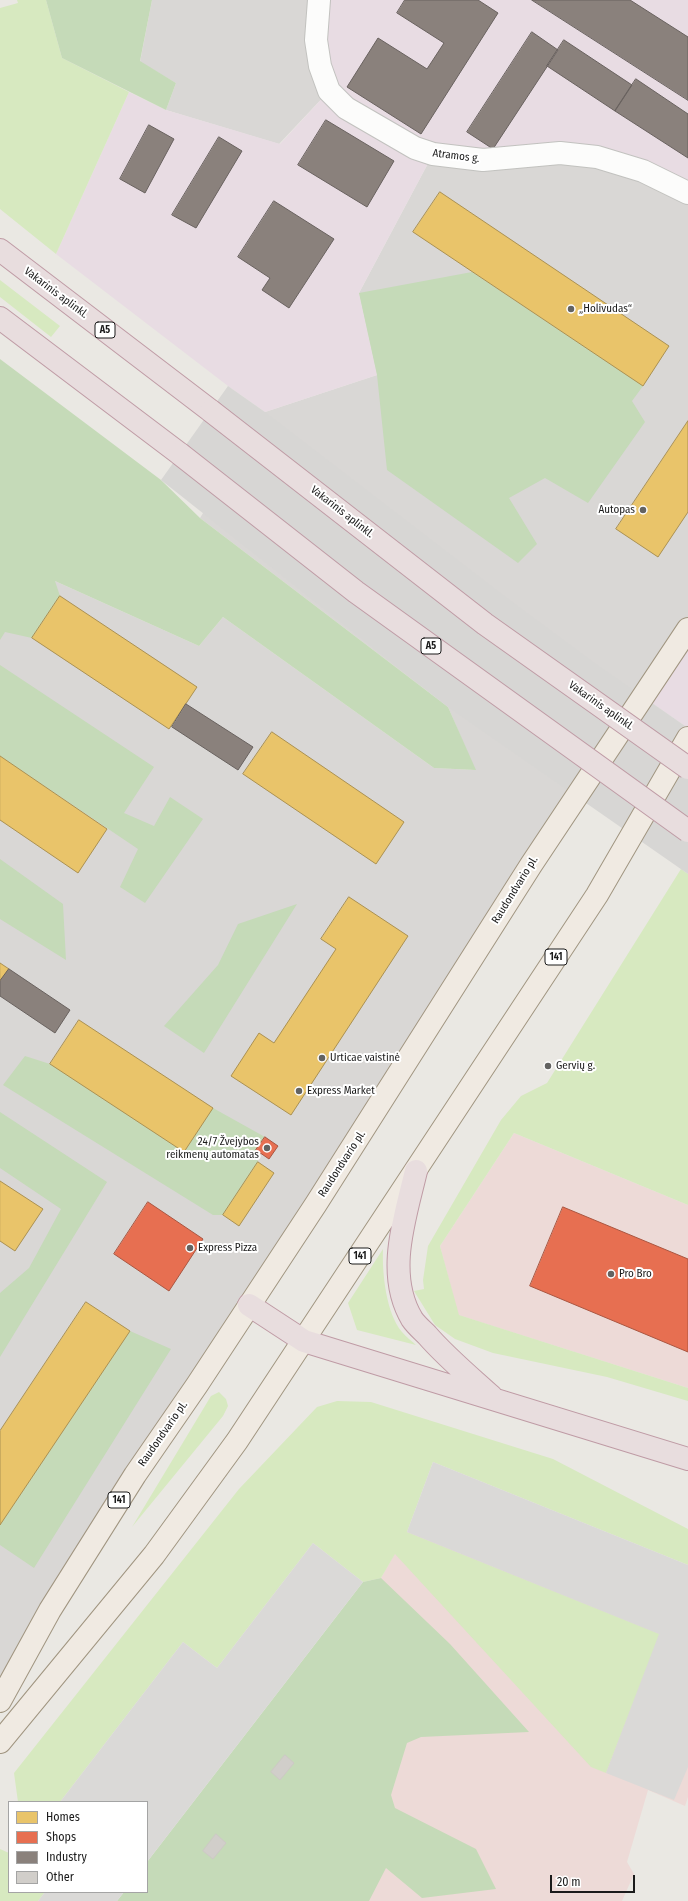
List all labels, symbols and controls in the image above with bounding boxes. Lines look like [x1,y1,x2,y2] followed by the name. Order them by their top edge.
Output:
[432,147,480,165] street label: Atramos g.
[21,265,91,321] street label: Vakarinis aplinkl.
[579,302,632,316] place label: „Holivudas“
[566,304,576,314] marker: „Holivudas“
[95,322,115,338] road number: A5
[308,483,376,541] street label: Vakarinis aplinkl.
[598,503,635,517] place label: Autopas
[638,505,648,515] marker: Autopas
[421,638,441,654] road number: A5
[566,679,636,733] street label: Vakarinis aplinkl.
[489,854,541,926] street label: Raudondvario pl.
[545,949,567,965] road number: 141
[330,1051,400,1065] place label: Urticae vaistinė
[317,1053,327,1063] marker: Urticae vaistinė
[556,1059,595,1073] place label: Gervių g.
[543,1061,553,1071] marker: Gervių g.
[307,1084,375,1098] place label: Express Market
[294,1086,304,1096] marker: Express Market
[316,1128,368,1200] street label: Raudondvario pl.
[166,1135,259,1161] place label: 24/7 Žvejybos reikmenų automatas
[262,1143,272,1153] marker: 24/7 Žvejybos reikmenų automatas
[198,1241,257,1255] place label: Express Pizza
[185,1243,195,1253] marker: Express Pizza
[349,1248,371,1264] road number: 141
[619,1267,652,1281] place label: Pro Bro
[606,1269,616,1279] marker: Pro Bro
[136,1399,190,1469] street label: Raudondvario pl.
[108,1492,130,1508] road number: 141
[8,1801,148,1893] legend
[46,1810,80,1824] text: Homes
[46,1830,76,1844] text: Shops
[46,1850,87,1864] text: Industry
[552,1867,637,1893] scale bar
[46,1870,74,1884] text: Other
[557,1875,581,1889] text: 20 m

